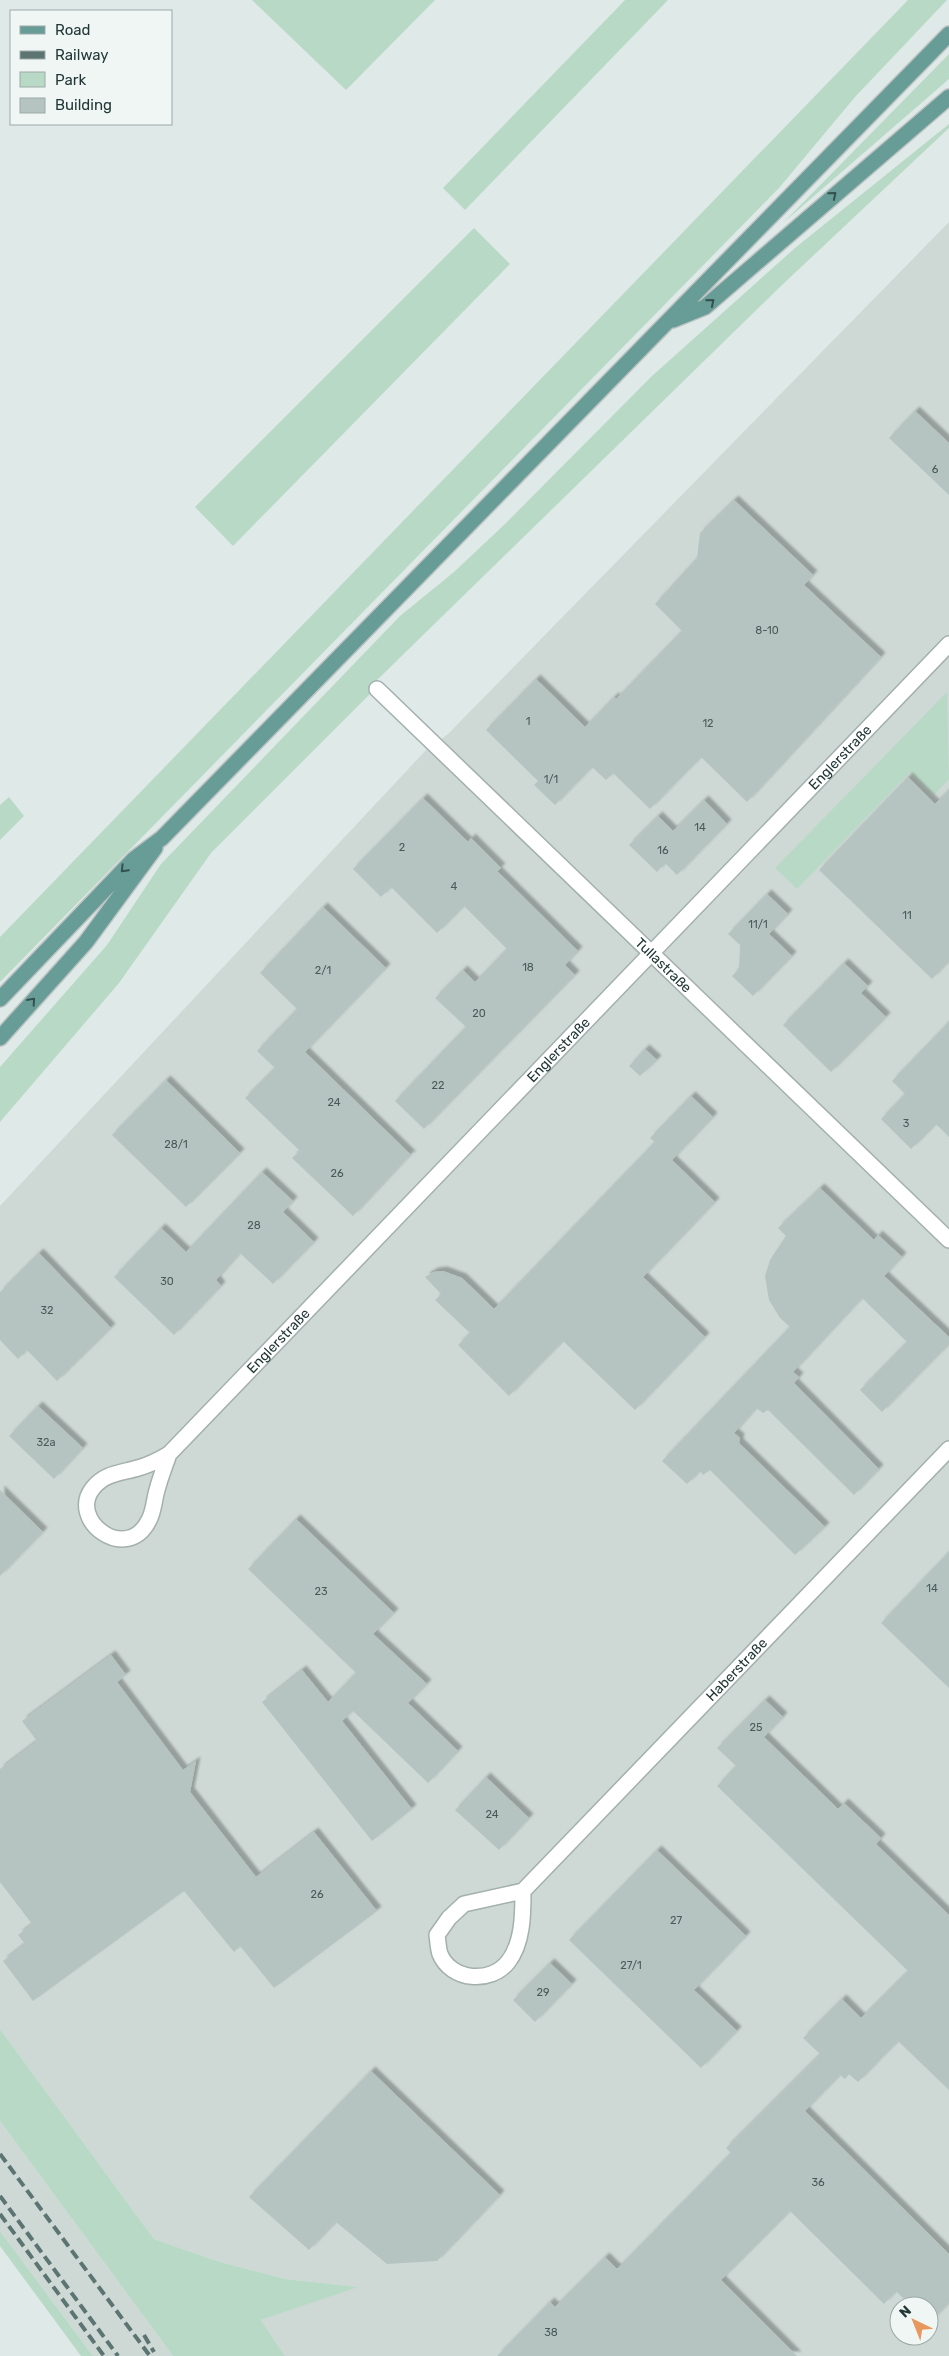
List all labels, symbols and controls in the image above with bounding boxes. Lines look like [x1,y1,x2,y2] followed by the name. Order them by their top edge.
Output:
[10,10,172,125] legend
[55,21,91,39] text: Road
[55,46,109,64] text: Railway
[55,71,86,89] text: Park
[55,96,112,114] text: Building
[828,192,837,201] one-way arrow
[705,298,714,307] one-way arrow
[932,463,939,476] house number: 6
[755,624,779,637] house number: 8-10
[526,715,530,728] house number: 1
[702,717,714,730] house number: 12
[805,721,876,794] street label: Englerstraße
[544,773,558,786] house number: 1/1
[694,821,706,834] house number: 14
[399,841,405,854] house number: 2
[657,844,669,857] house number: 16
[121,864,130,873] one-way arrow
[451,880,458,893] house number: 4
[902,909,912,922] house number: 11
[748,918,768,931] house number: 11/1
[632,934,695,997] street label: Tullastraße
[522,961,534,974] house number: 18
[315,964,331,977] house number: 2/1
[26,998,35,1007] one-way arrow
[472,1007,486,1020] house number: 20
[524,1014,594,1086] street label: Englerstraße
[432,1079,444,1092] house number: 22
[327,1096,341,1109] house number: 24
[903,1117,910,1130] house number: 3
[164,1138,188,1151] house number: 28/1
[330,1167,344,1180] house number: 26
[247,1219,261,1232] house number: 28
[160,1275,174,1288] house number: 30
[40,1304,54,1317] house number: 32
[243,1305,314,1377] street label: Englerstraße
[36,1436,56,1449] house number: 32a
[926,1582,938,1595] house number: 14
[314,1585,328,1598] house number: 23
[703,1635,771,1705] street label: Haberstraße
[750,1721,763,1734] house number: 25
[485,1808,499,1821] house number: 24
[310,1888,324,1901] house number: 26
[670,1914,682,1927] house number: 27
[620,1959,642,1972] house number: 27/1
[537,1986,549,1999] house number: 29
[811,2176,825,2189] house number: 36
[889,2296,939,2346] north arrow
[896,2302,915,2322] text: N
[544,2326,558,2339] house number: 38

